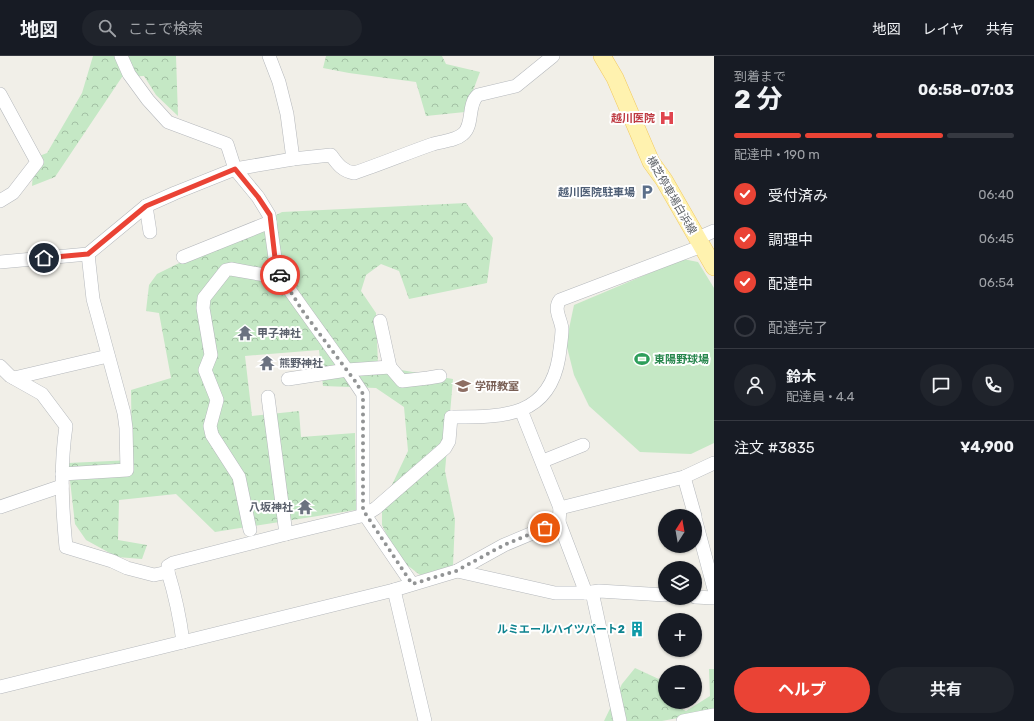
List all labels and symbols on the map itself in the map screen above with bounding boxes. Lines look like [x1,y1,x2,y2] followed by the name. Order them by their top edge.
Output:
[658,109,676,127] hospital icon: 越川医院
[611,112,655,125] place label: 越川医院
[644,154,699,237] street label: 横芝停車場白浜線
[638,183,656,201] parking icon: 越川医院駐車場
[558,186,635,199] place label: 越川医院駐車場
[27,241,61,275] pin
[260,255,300,295] courier
[236,324,254,342] temple icon: 甲子神社
[257,327,301,340] place label: 甲子神社
[633,350,651,368] sports icon: 東陽野球場
[654,353,709,366] place label: 東陽野球場
[258,354,276,372] temple icon: 熊野神社
[279,357,323,370] place label: 熊野神社
[454,377,472,395] school or university icon: 学研教室
[475,380,519,393] place label: 学研教室
[296,498,314,516] temple icon: 八坂神社
[249,501,293,514] place label: 八坂神社
[658,509,702,553] north arrow
[528,511,562,545] pin
[628,620,646,638] building icon: ルミエールハイツパート2
[497,623,625,636] place label: ルミエールハイツパート2

